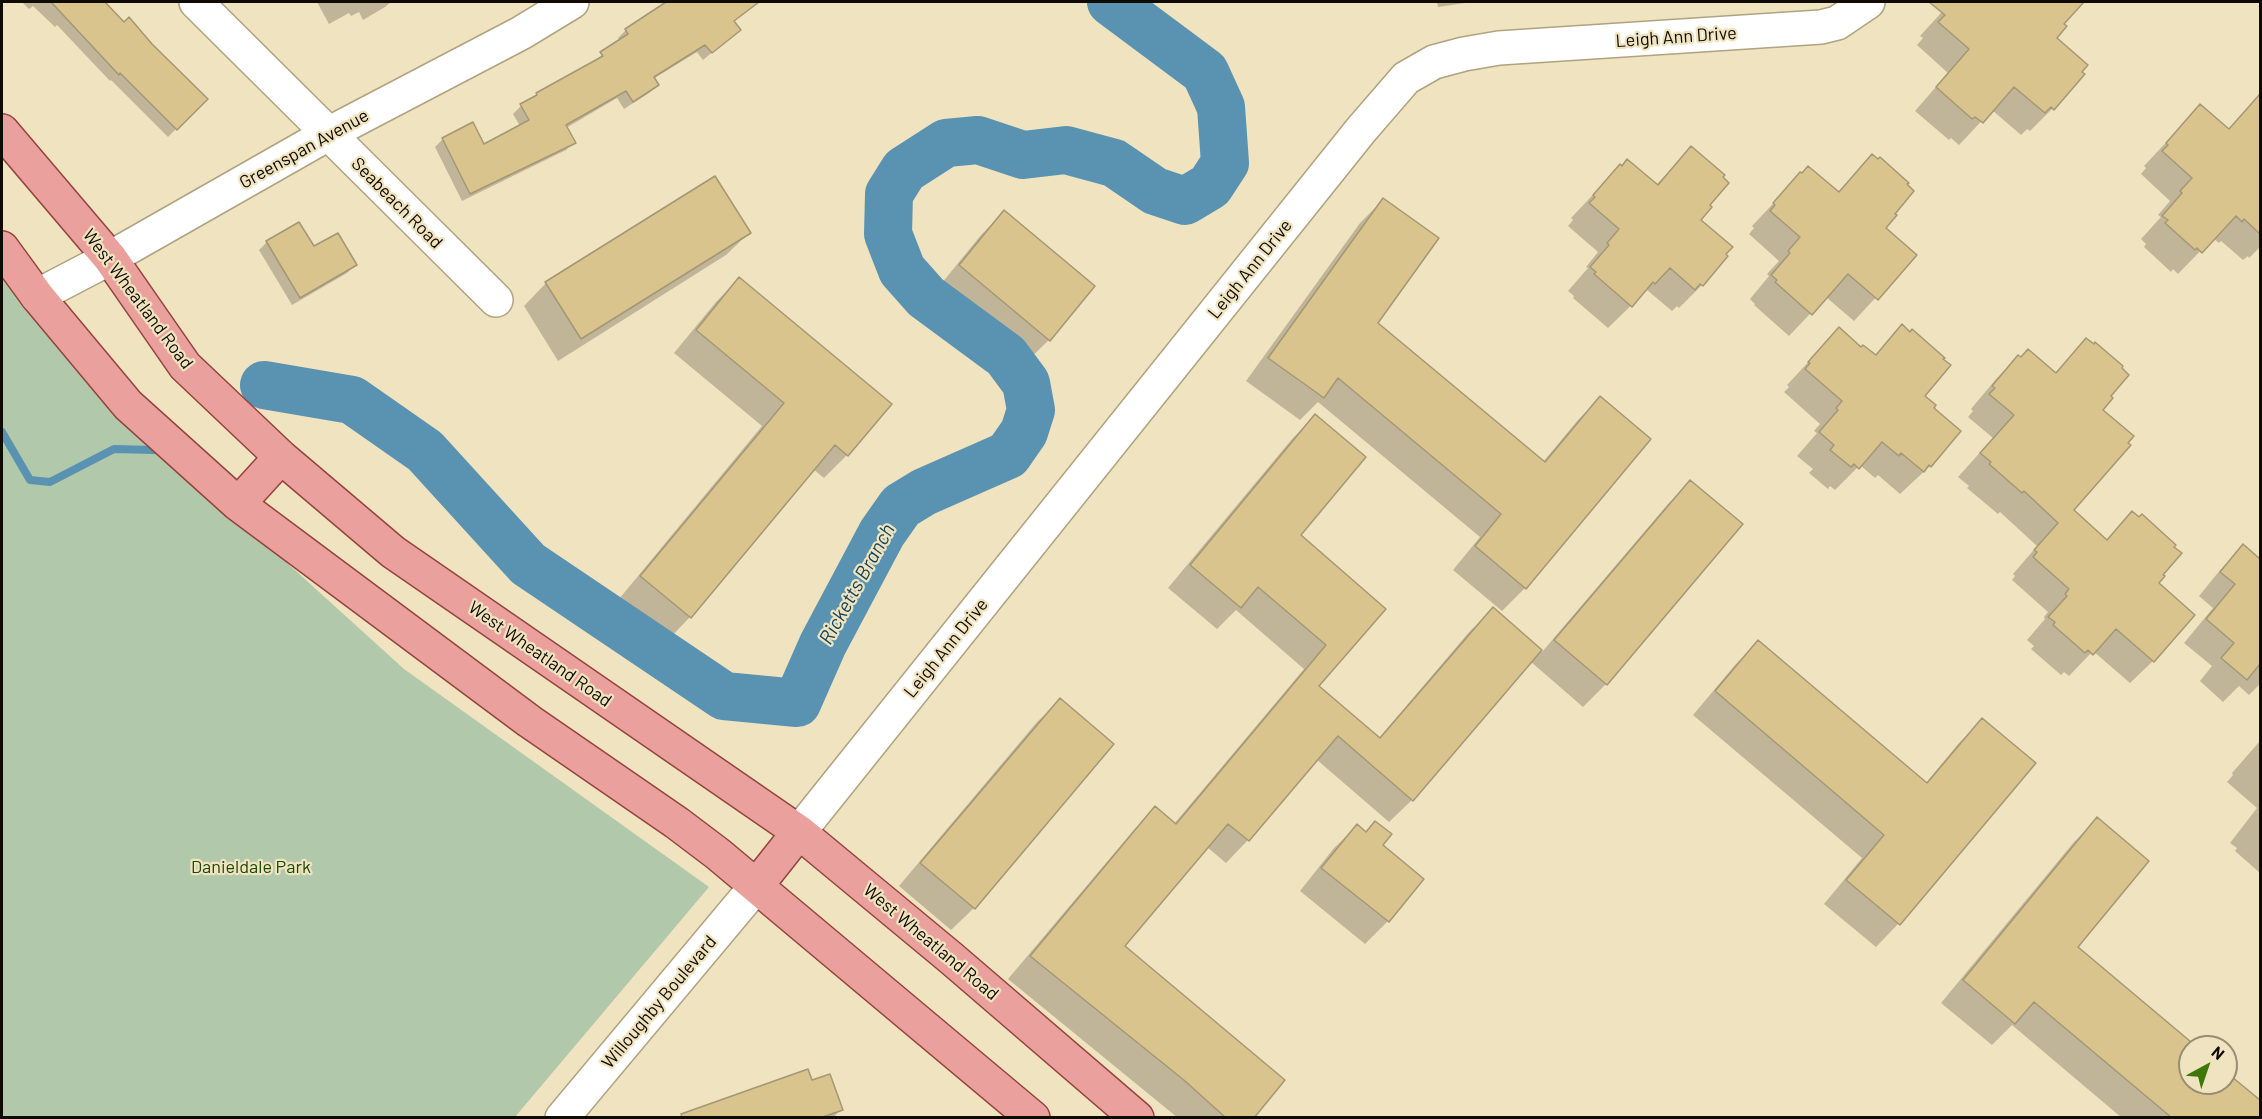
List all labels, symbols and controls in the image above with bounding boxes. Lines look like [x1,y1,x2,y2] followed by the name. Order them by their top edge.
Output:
[1615,22,1737,52] street label: Leigh Ann Drive
[235,104,373,194] street label: Greenspan Avenue
[347,153,447,253] street label: Seabeach Road
[1203,215,1297,323] street label: Leigh Ann Drive
[78,225,198,373] street label: West Wheatland Road
[814,519,900,649] water label: Ricketts Branch
[899,594,993,702] street label: Leigh Ann Drive
[464,596,616,712] street label: West Wheatland Road
[191,856,311,878] park label: Danieldale Park
[859,879,1003,1005] street label: West Wheatland Road
[597,931,721,1073] street label: Willoughby Boulevard
[2178,1035,2238,1095] north arrow
[2208,1042,2229,1063] text: N

